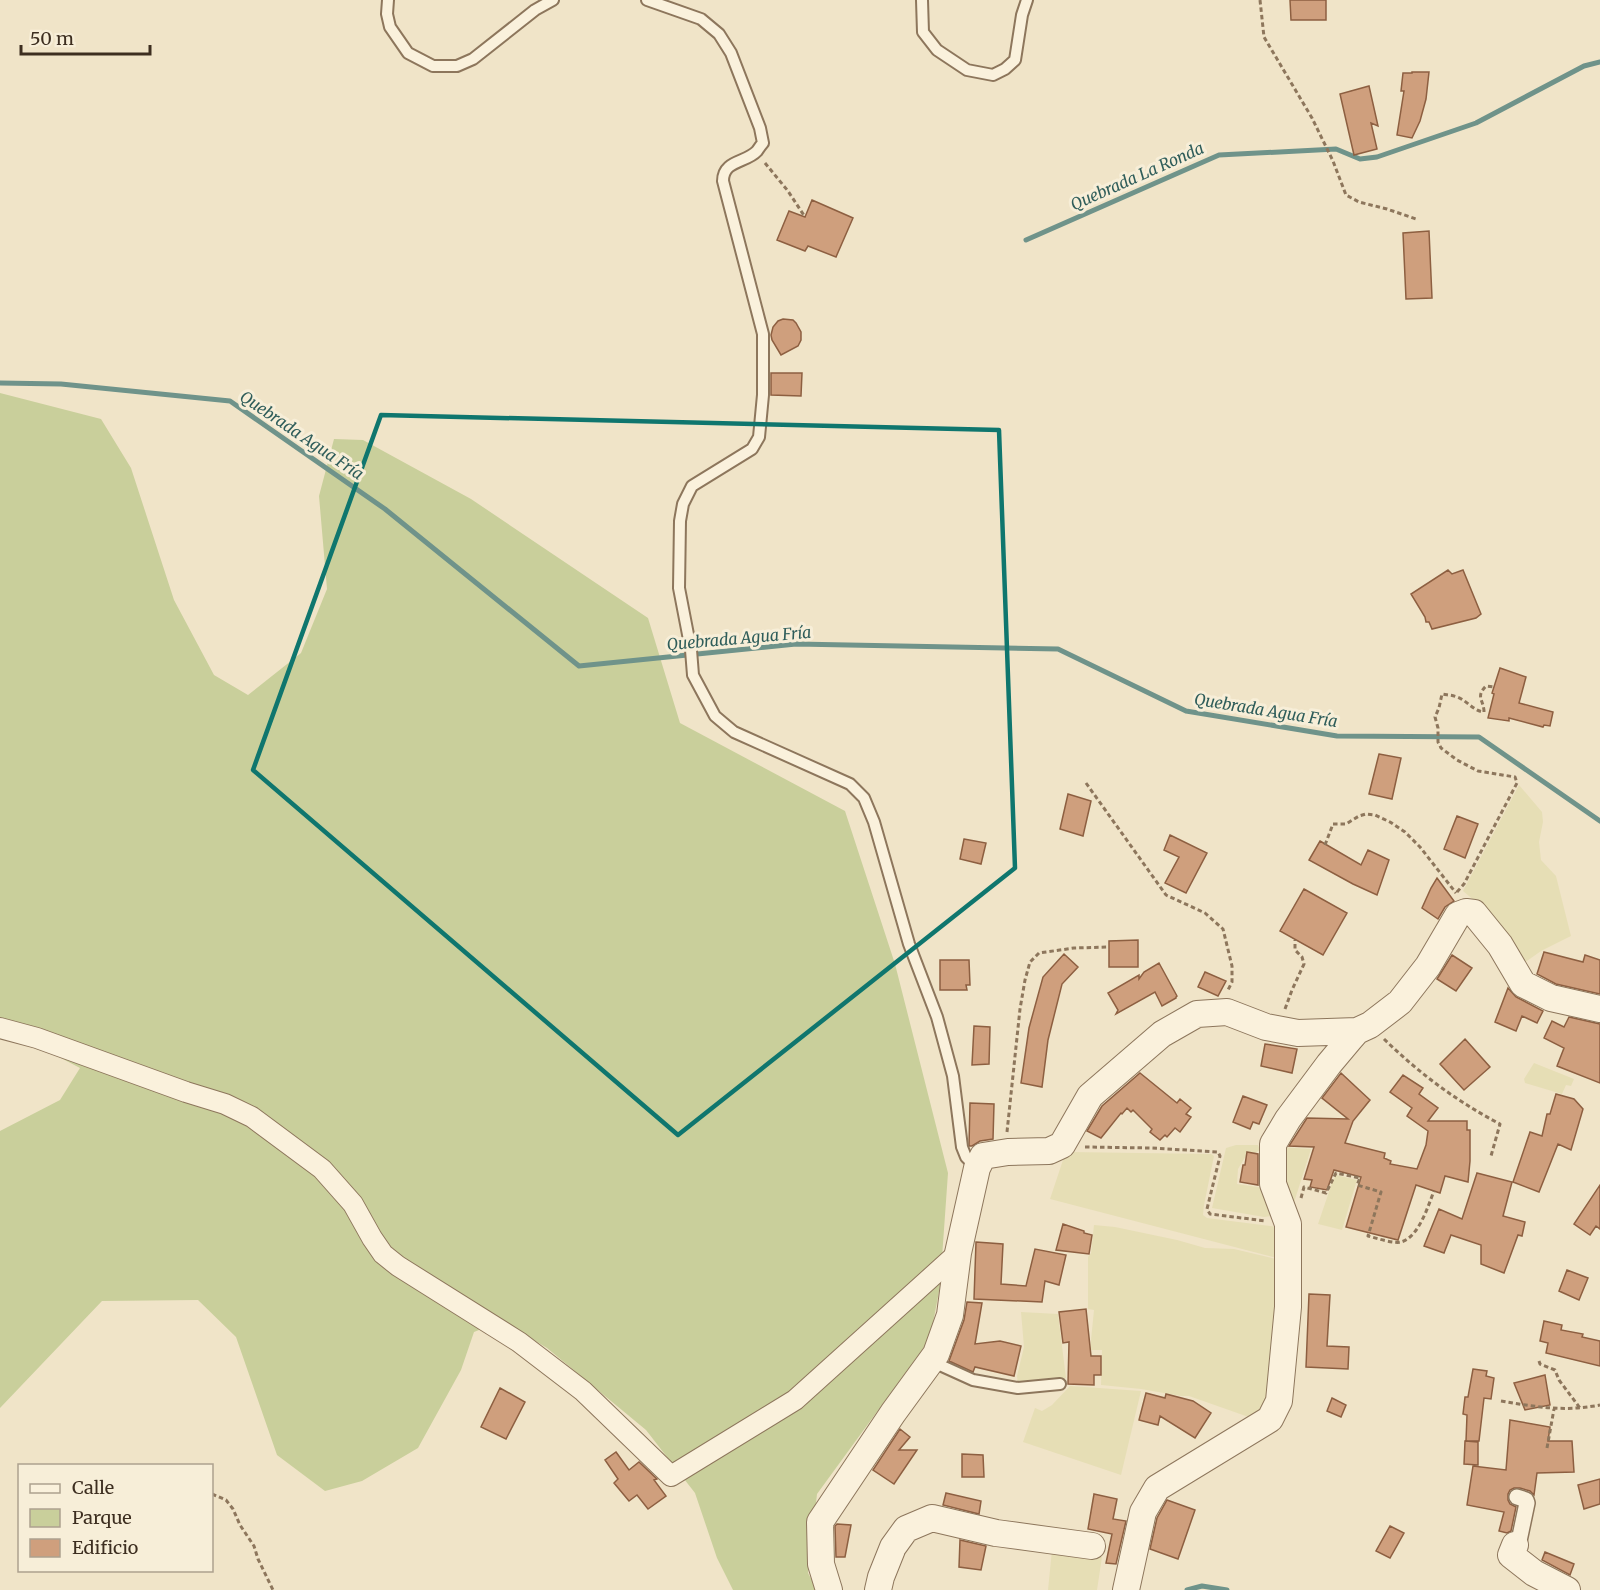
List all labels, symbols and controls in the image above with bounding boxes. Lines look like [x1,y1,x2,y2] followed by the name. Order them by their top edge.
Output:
[21,18,150,56] scale bar
[30,27,74,50] text: 50 m
[1067,138,1207,214] water label: Quebrada La Ronda
[236,386,368,484] water label: Quebrada Agua Fría
[666,622,812,654] water label: Quebrada Agua Fría
[1193,689,1339,731] water label: Quebrada Agua Fría
[18,1464,213,1572] legend
[72,1476,114,1499] text: Calle
[72,1506,132,1529] text: Parque
[72,1536,138,1559] text: Edificio

